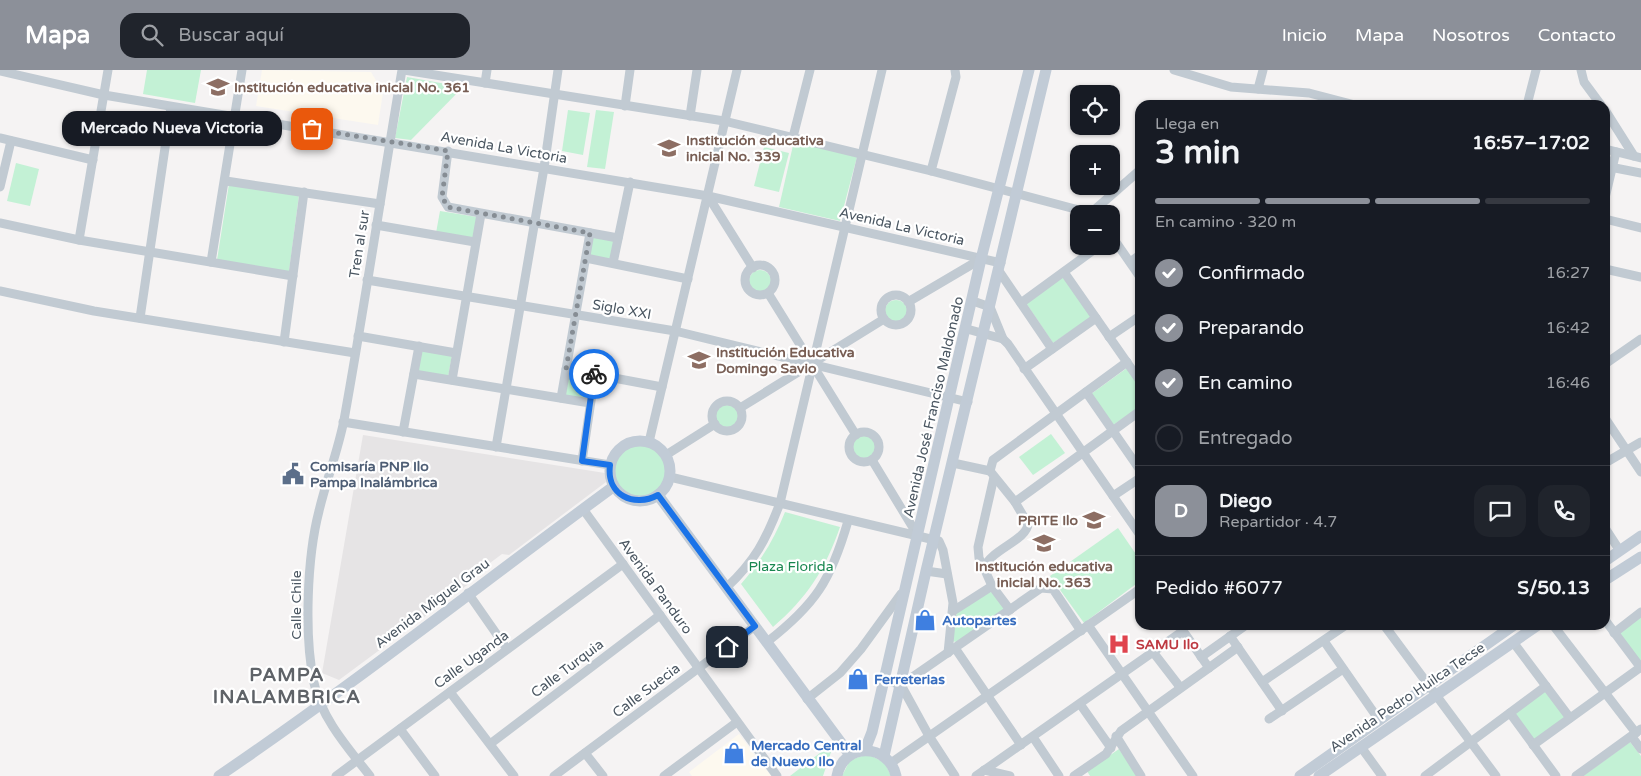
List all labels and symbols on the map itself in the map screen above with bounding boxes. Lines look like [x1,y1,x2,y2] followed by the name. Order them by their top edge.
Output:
[205,74,231,100] school or university icon: Institución educativa inicial No. 361
[234,79,470,96] place label: Institución educativa inicial No. 361
[291,108,333,150] pin
[62,112,282,146] callout: Mercado Nueva Victoria
[439,128,568,167] street label: Avenida La Victoria
[686,132,824,165] place label: Institución educativa inicial No. 339
[656,135,682,161] school or university icon: Institución educativa inicial No. 339
[838,204,966,249] street label: Avenida La Victoria
[346,208,373,279] street label: Tren al sur
[900,295,967,519] street label: Avenida José Franciso Maldonado
[591,296,653,323] street label: Siglo XXI
[716,344,855,377] place label: Institución Educativa Domingo Savio
[686,347,712,373] school or university icon: Institución Educativa Domingo Savio
[569,349,619,399] courier
[310,458,438,491] place label: Comisaría PNP Ilo Pampa Inalámbrica
[280,461,306,487] public building icon: Comisaría PNP Ilo Pampa Inalámbrica
[1081,507,1107,533] school or university icon: PRITE Ilo
[1018,512,1078,529] place label: PRITE Ilo
[1031,530,1057,556] school or university icon: Institución educativa inicial No. 363
[615,535,696,637] street label: Avenida Panduro
[372,555,493,652] street label: Avenida Miguel Grau
[748,558,834,575] park label: Plaza Florida
[975,558,1113,591] place label: Institución educativa inicial No. 363
[288,570,305,640] street label: Calle Chile
[912,607,938,633] shop icon: Autopartes
[942,612,1017,629] place label: Autopartes
[706,626,748,668] pin
[431,627,512,692] street label: Calle Uganda
[1106,631,1132,657] hospital icon: SAMU Ilo
[528,636,607,701] street label: Calle Turquia
[1136,636,1199,653] place label: SAMU Ilo
[1327,639,1488,756] street label: Avenida Pedro Huilca Tecse
[609,660,683,721] street label: Calle Suecia
[213,664,361,708] district label: PAMPA INALAMBRICA
[845,666,871,692] shop icon: Ferreterias
[874,671,945,688] place label: Ferreterias
[751,737,862,770] place label: Mercado Central de Nuevo Ilo
[721,740,747,766] shop icon: Mercado Central de Nuevo Ilo

